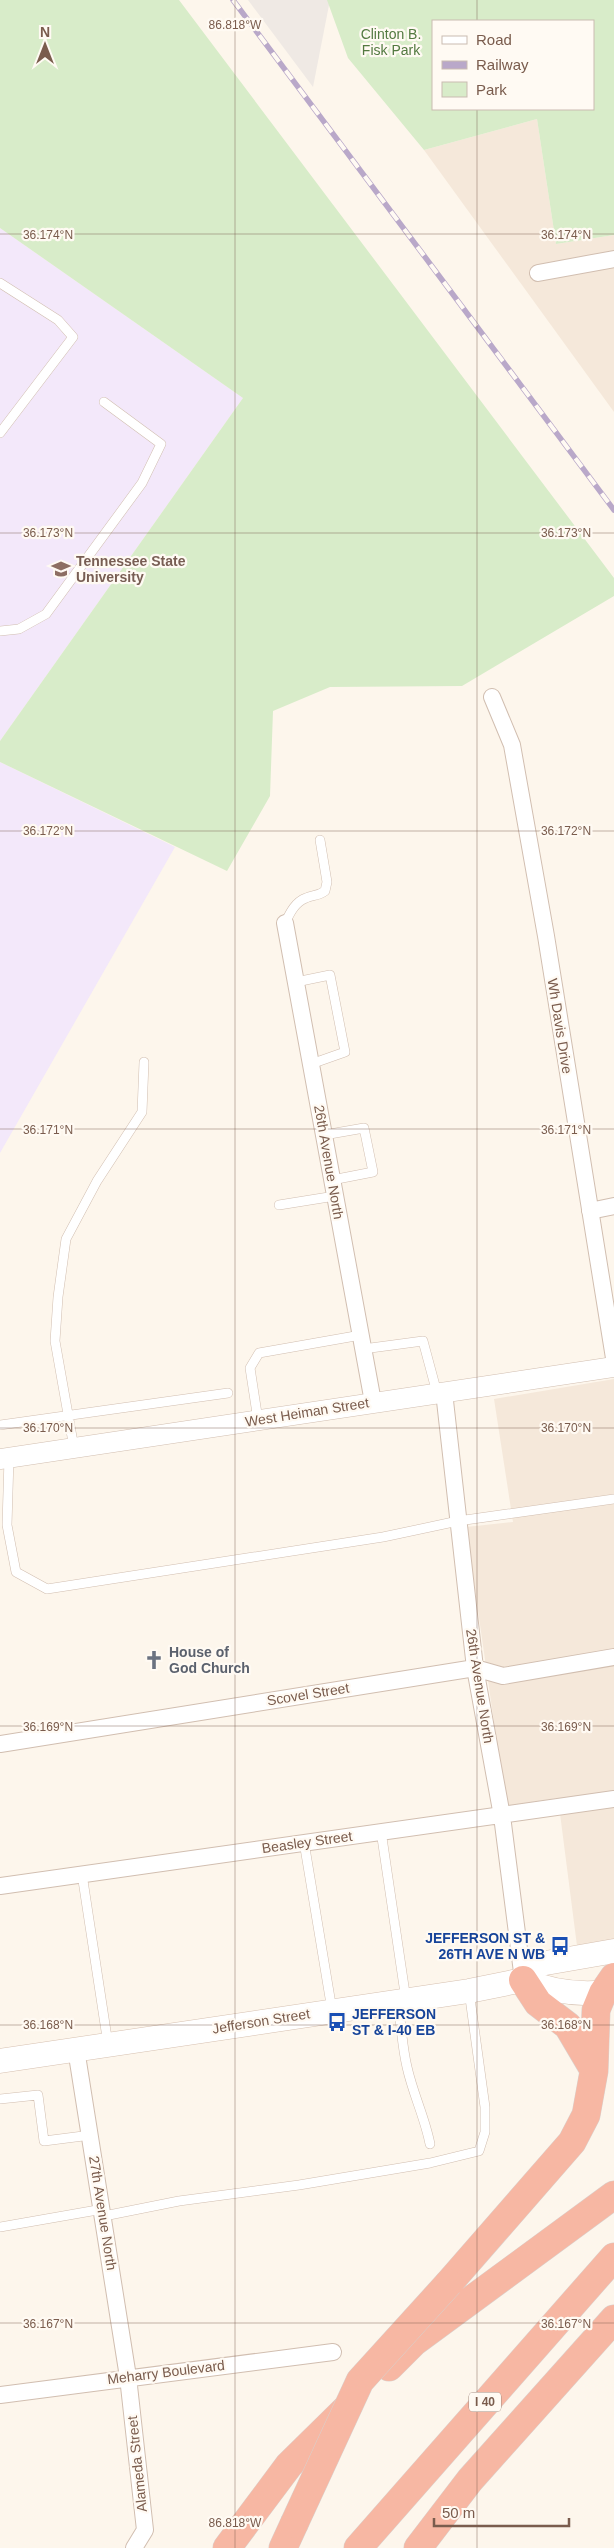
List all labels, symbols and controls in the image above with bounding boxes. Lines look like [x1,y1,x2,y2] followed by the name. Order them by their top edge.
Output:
[209,18,262,32] text: 86.818°W
[20,20,70,70] north arrow
[432,20,594,110] legend
[40,24,50,40] text: N
[361,26,421,58] park label: Clinton B. Fisk Park
[476,31,512,48] text: Road
[476,56,529,73] text: Railway
[476,81,507,98] text: Park
[23,228,73,242] text: 36.174°N
[541,228,591,242] text: 36.174°N
[23,526,73,540] text: 36.173°N
[541,526,591,540] text: 36.173°N
[76,553,186,585] place label: Tennessee State University
[50,558,72,580] school or university icon: Tennessee State University
[23,824,73,838] text: 36.172°N
[541,824,591,838] text: 36.172°N
[545,977,575,1075] street label: Wh Davis Drive
[311,1104,347,1220] street label: 26th Avenue North
[23,1123,73,1137] text: 36.171°N
[541,1123,591,1137] text: 36.171°N
[244,1394,370,1430] street label: West Heiman Street
[23,1421,73,1435] text: 36.170°N
[541,1421,591,1435] text: 36.170°N
[463,1628,497,1744] street label: 26th Avenue North
[169,1644,250,1676] place label: House of God Church
[143,1649,165,1671] church icon: House of God Church
[266,1680,350,1708] street label: Scovel Street
[23,1720,73,1734] text: 36.169°N
[541,1720,591,1734] text: 36.169°N
[261,1828,353,1856] street label: Beasley Street
[425,1930,545,1962] place label: JEFFERSON ST & 26TH AVE N WB
[549,1935,571,1957] bus stop icon: JEFFERSON ST & 26TH AVE N WB
[211,2005,311,2037] street label: Jefferson Street
[352,2006,436,2038] place label: JEFFERSON ST & I-40 EB
[326,2011,348,2033] bus stop icon: JEFFERSON ST & I-40 EB
[23,2018,73,2032] text: 36.168°N
[541,2018,591,2032] text: 36.168°N
[86,2155,120,2271] street label: 27th Avenue North
[23,2317,73,2331] text: 36.167°N
[541,2317,591,2331] text: 36.167°N
[106,2357,226,2387] street label: Meharry Boulevard
[469,2392,501,2412] road number: I 40
[124,2415,150,2513] street label: Alameda Street
[434,2496,569,2528] scale bar
[442,2504,475,2521] text: 50 m
[209,2516,262,2530] text: 86.818°W

